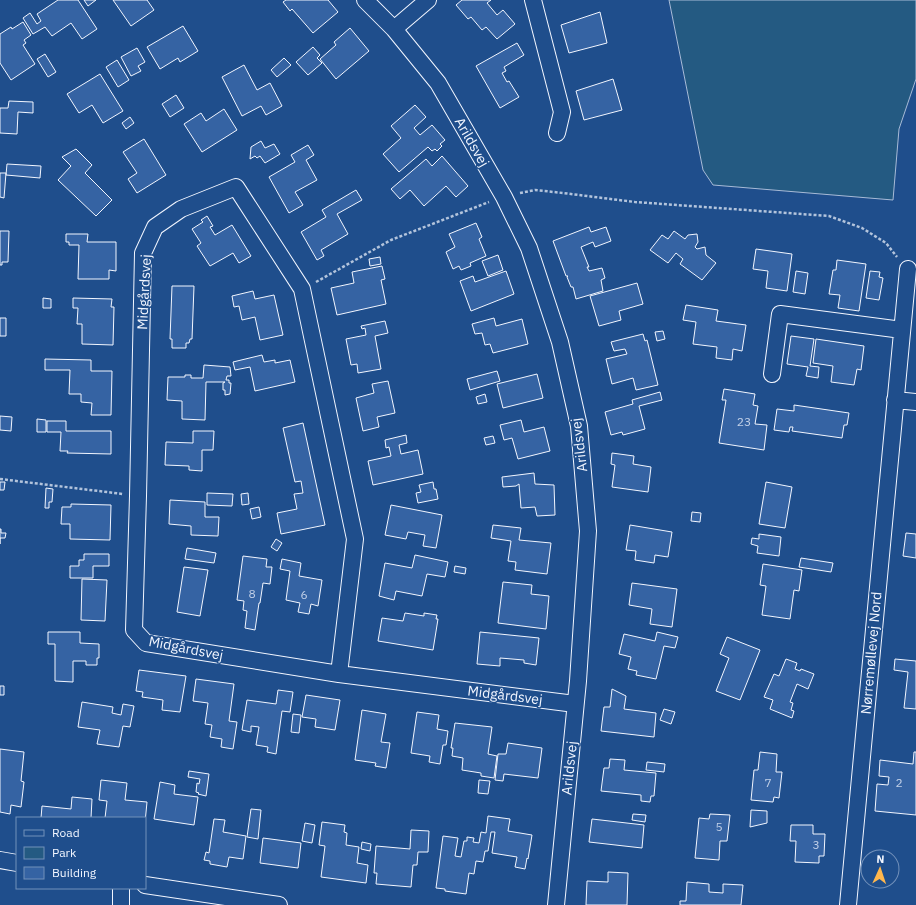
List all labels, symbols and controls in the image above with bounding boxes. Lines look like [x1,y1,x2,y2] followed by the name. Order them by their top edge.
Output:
[451,114,493,170] street label: Arildsvej
[133,254,155,330] street label: Midgårdsvej
[737,414,751,429] house number: 23
[567,417,591,473] street label: Arildsvej
[248,586,256,601] house number: 8
[300,587,308,602] house number: 6
[857,591,885,715] street label: Nørremøllevej Nord
[147,632,225,664] street label: Midgårdsvej
[466,681,544,709] street label: Midgårdsvej
[557,740,581,796] street label: Arildsvej
[764,775,772,790] house number: 7
[895,775,903,790] house number: 2
[16,817,146,889] legend
[715,819,723,834] house number: 5
[52,825,80,840] text: Road
[812,837,820,852] house number: 3
[52,845,77,860] text: Park
[860,849,900,889] north arrow
[876,852,885,866] text: N
[52,865,97,880] text: Building

